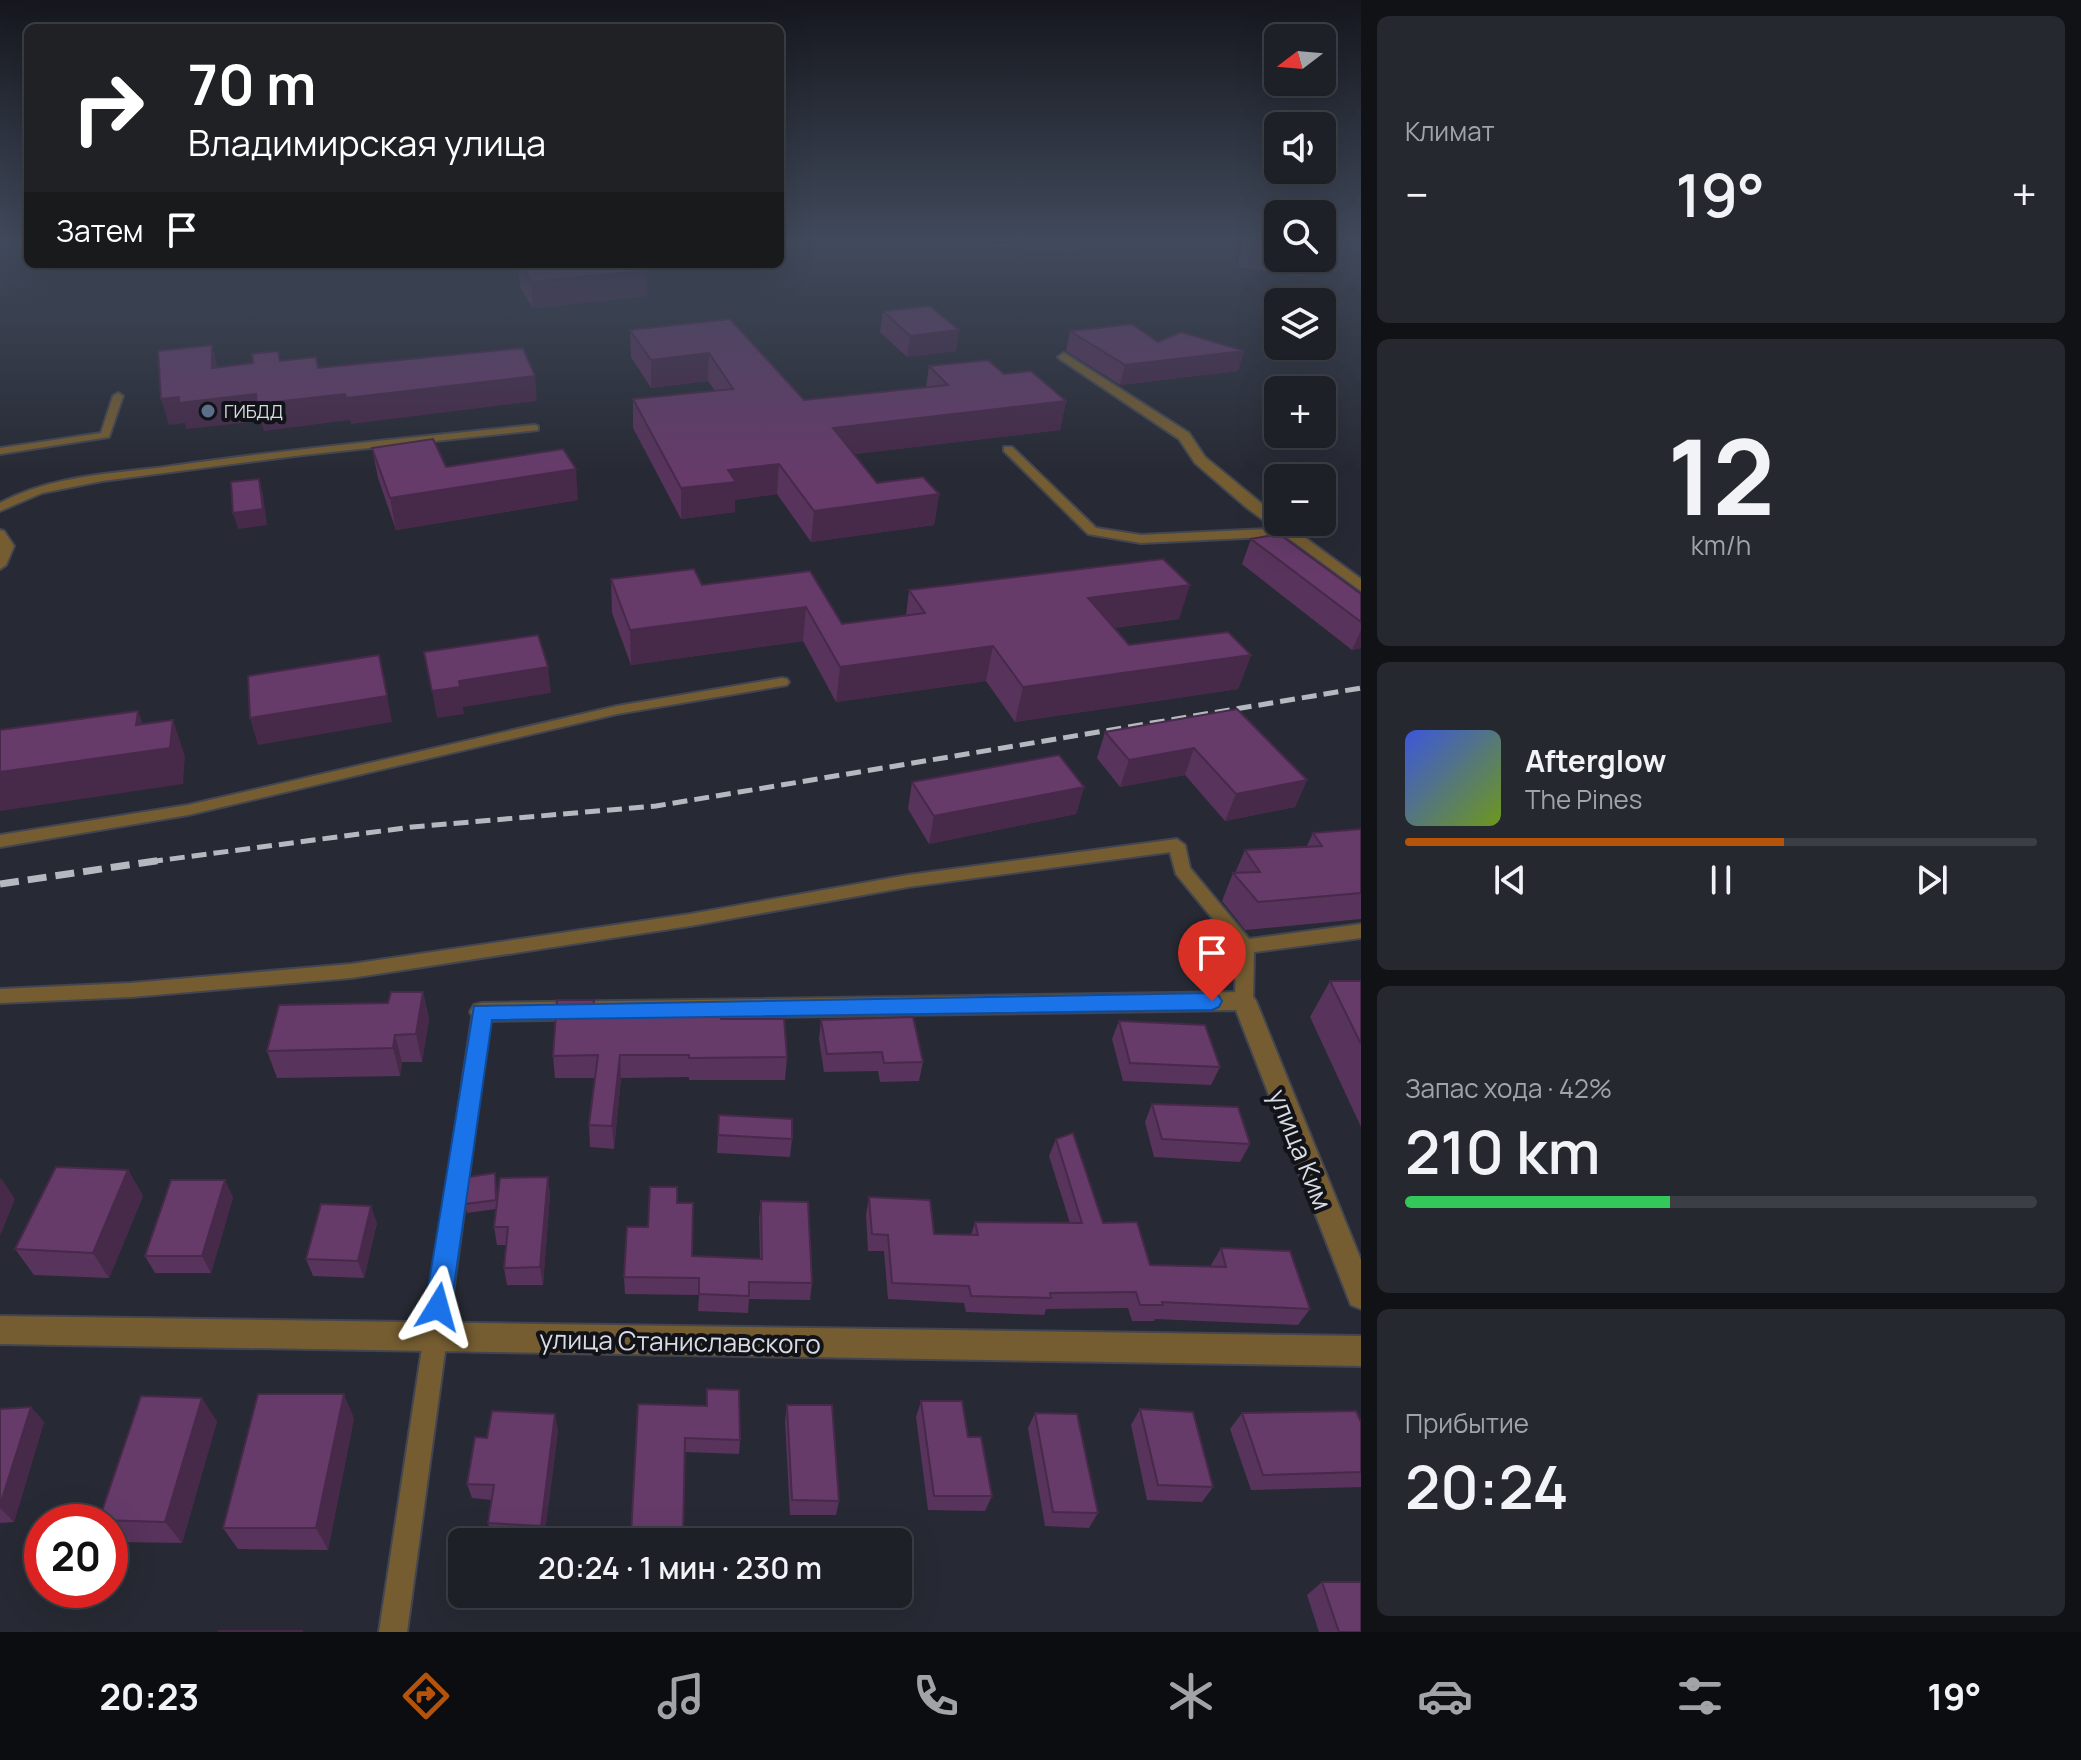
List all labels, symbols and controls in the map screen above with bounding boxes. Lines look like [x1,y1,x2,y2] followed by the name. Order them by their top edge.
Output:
[1264,24,1336,96] north arrow
[1264,24,1336,536] map controls
[188,45,316,122] text: 70 m
[56,56,160,160] icon: right
[1264,112,1336,184] button: sound
[1405,113,1495,149] text: Климат
[188,118,546,167] text: Владимирская улица
[1675,153,1765,235] text: 19°
[1405,164,1429,224] text: −
[2012,164,2037,224] text: +
[1264,200,1336,272] button: search
[160,208,204,252] icon: arrive
[56,210,144,251] text: Затем
[1264,288,1336,360] button: layers
[1264,376,1336,448] button: +
[224,399,283,423] place label: ГИБДД
[199,402,217,420] marker: ГИБДД
[1667,404,1775,546] text: 12
[1264,464,1336,536] button: −
[1691,527,1751,563] text: km/h
[1525,740,1666,781] text: Afterglow
[1525,781,1642,817] text: The Pines
[1488,858,1532,902] icon: previous
[1699,858,1743,902] icon: pause
[1910,858,1954,902] icon: next
[1178,919,1246,1001] pin
[1190,931,1234,975] icon: arrive
[1405,1070,1612,1106] text: Запас хода · 42%
[1261,1083,1341,1215] street label: улица Ким
[1405,1110,1600,1192] text: 210 km
[396,1265,480,1349] position arrow
[539,1321,821,1361] street label: улица Станиславского
[1405,1405,1529,1441] text: Прибытие
[1405,1445,1569,1527] text: 20:24
[24,1504,128,1608] speed limit sign: 20
[538,1547,822,1588] text: 20:24 · 1 мин · 230 m
[398,1668,454,1724] icon: directions
[653,1668,709,1724] icon: music
[908,1668,964,1724] icon: phone
[1163,1668,1219,1724] icon: climate
[1417,1668,1473,1724] icon: car
[1672,1668,1728,1724] icon: filters
[99,1672,199,1721] text: 20:23
[1927,1672,1982,1721] text: 19°

